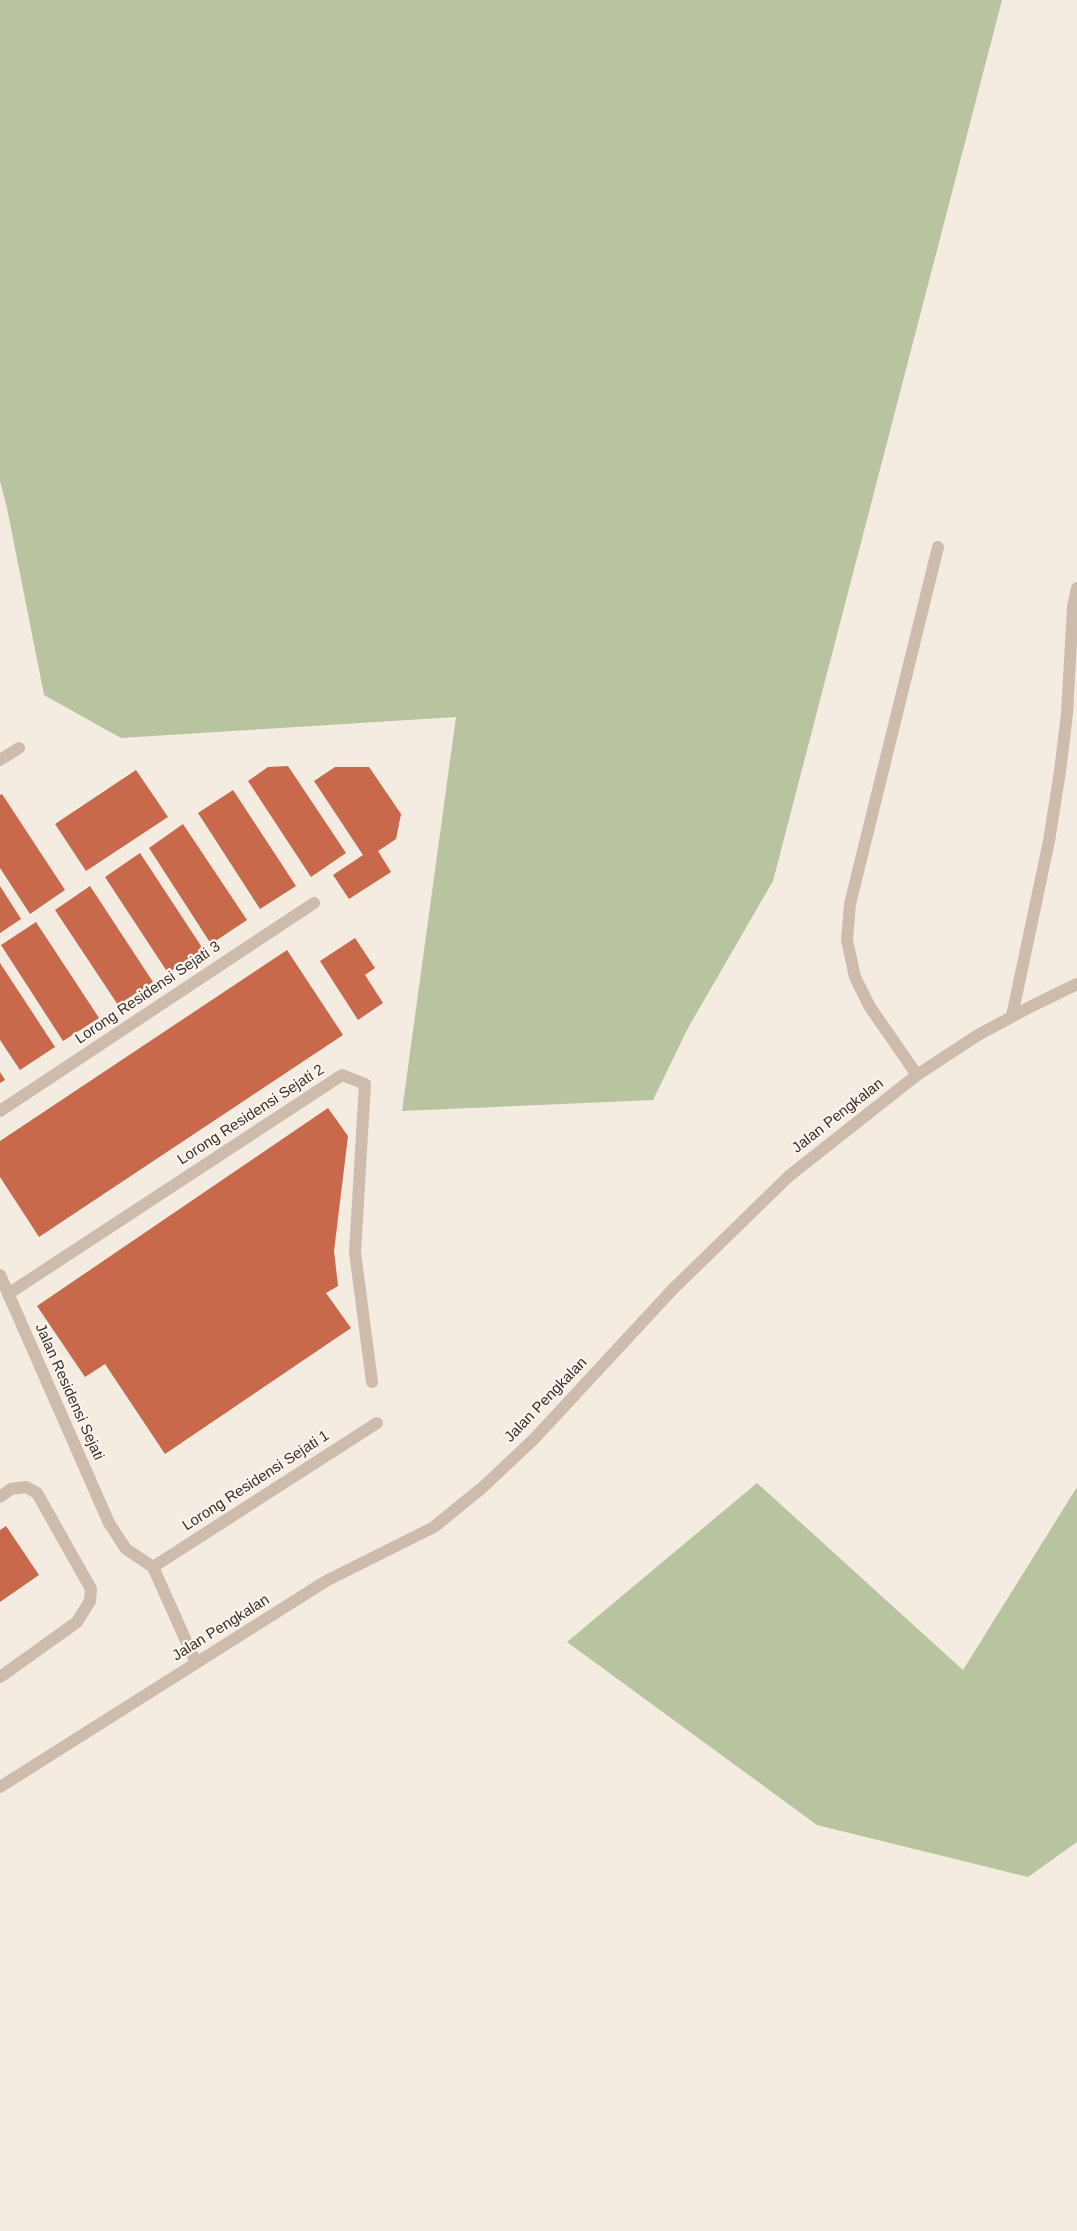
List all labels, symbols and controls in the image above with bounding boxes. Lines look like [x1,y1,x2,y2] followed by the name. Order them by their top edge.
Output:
[72,938,224,1048] street label: Lorong Residensi Sejati 3
[174,1061,328,1169] street label: Lorong Residensi Sejati 2
[789,1075,887,1157] street label: Jalan Pengkalan
[31,1321,107,1463] street label: Jalan Residensi Sejati
[501,1354,591,1446] street label: Jalan Pengkalan
[179,1427,333,1535] street label: Lorong Residensi Sejati 1
[169,1591,273,1665] street label: Jalan Pengkalan

